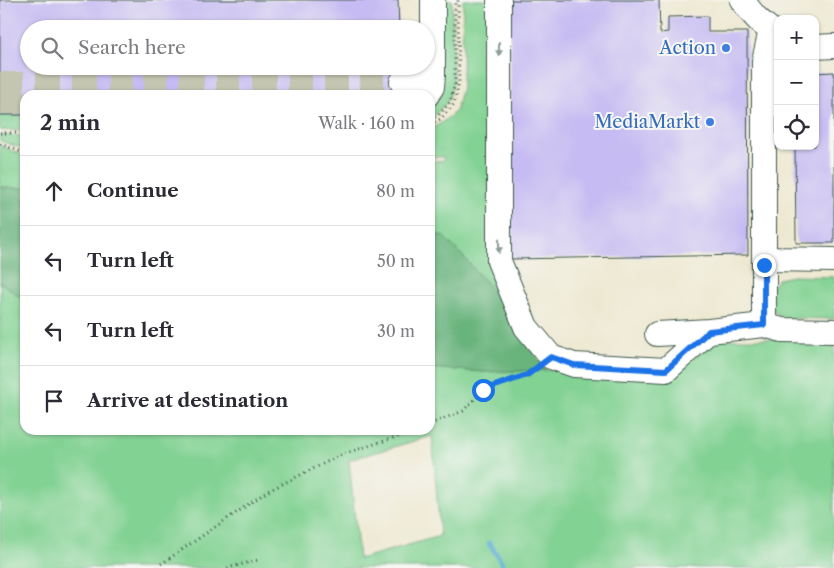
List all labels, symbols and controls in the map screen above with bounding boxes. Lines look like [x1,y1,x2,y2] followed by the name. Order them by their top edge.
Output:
[774,15,819,150] map controls
[774,15,819,60] button: +
[20,20,435,75] search box
[38,34,66,62] icon: search
[78,36,186,59] text: Search here
[658,37,716,59] place label: Action
[495,41,503,57] one-way arrow
[720,42,732,54] marker: Action
[774,60,819,105] button: −
[774,105,819,150] button: locate
[40,110,100,135] text: 2 min
[594,111,701,133] place label: MediaMarkt
[318,113,415,133] text: Walk · 160 m
[704,116,716,128] marker: MediaMarkt
[40,177,68,205] icon: ahead
[87,179,179,202] text: Continue
[376,181,415,201] text: 80 m
[495,239,503,255] one-way arrow
[40,247,68,275] icon: left
[87,249,174,272] text: Turn left
[377,251,415,271] text: 50 m
[753,254,776,277] route end
[40,317,68,345] icon: left
[87,319,174,342] text: Turn left
[377,321,415,341] text: 30 m
[472,379,495,402] route start
[40,387,68,415] icon: arrive
[87,389,288,412] text: Arrive at destination

